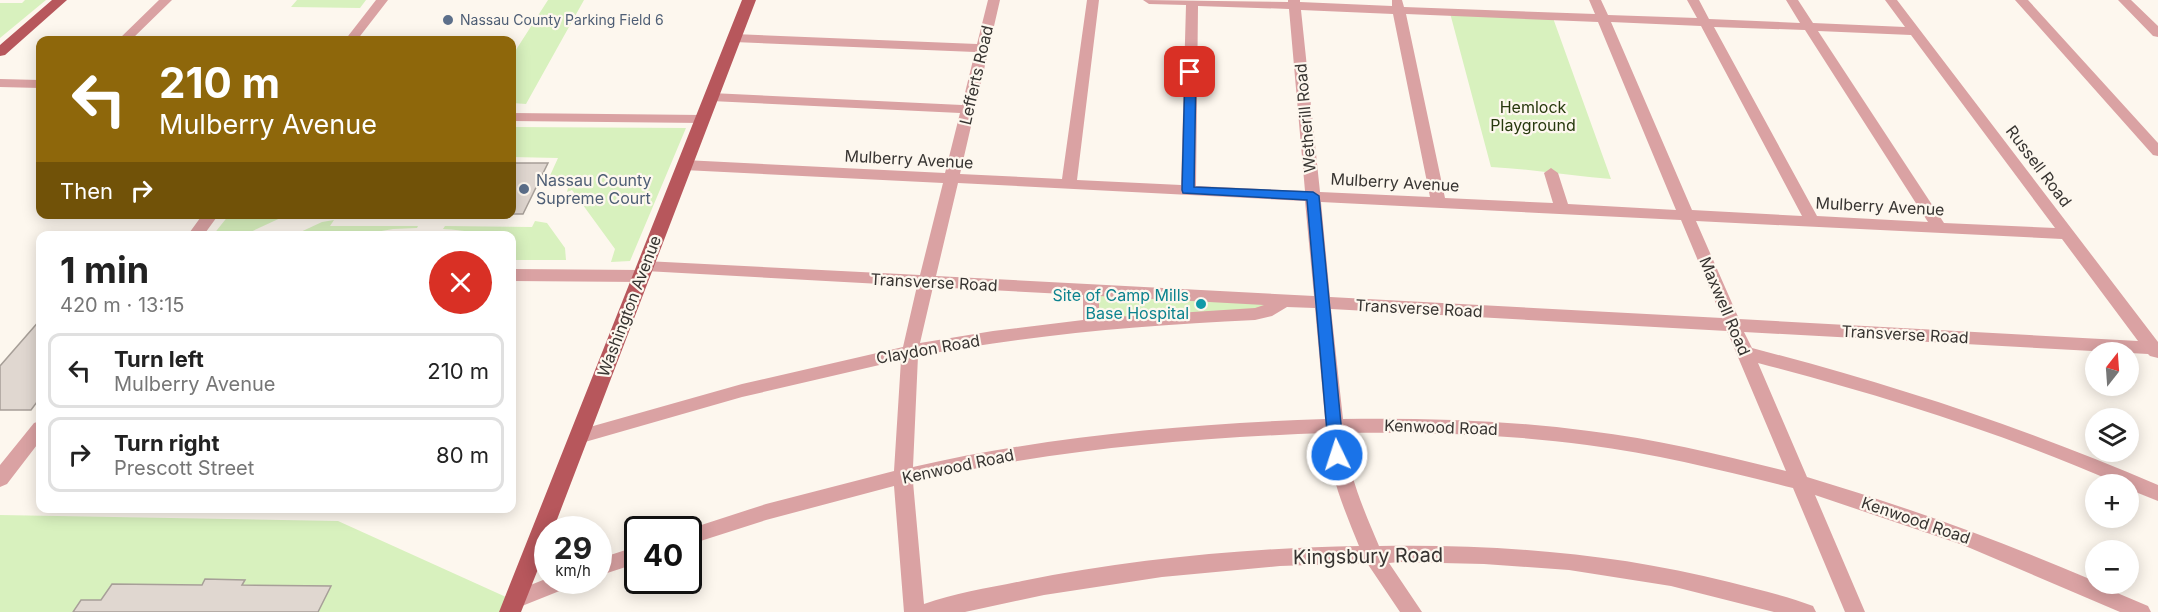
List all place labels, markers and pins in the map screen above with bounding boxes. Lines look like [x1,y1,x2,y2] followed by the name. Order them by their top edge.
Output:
[460,11,664,28] place label: Nassau County Parking Field 6
[441,13,455,27] marker: Nassau County Parking Field 6
[1164,46,1215,97] pin
[536,170,652,208] place label: Nassau County Supreme Court
[517,182,531,196] marker: Nassau County Supreme Court
[1052,285,1189,323] place label: Site of Camp Mills Base Hospital
[1194,297,1208,311] marker: Site of Camp Mills Base Hospital

